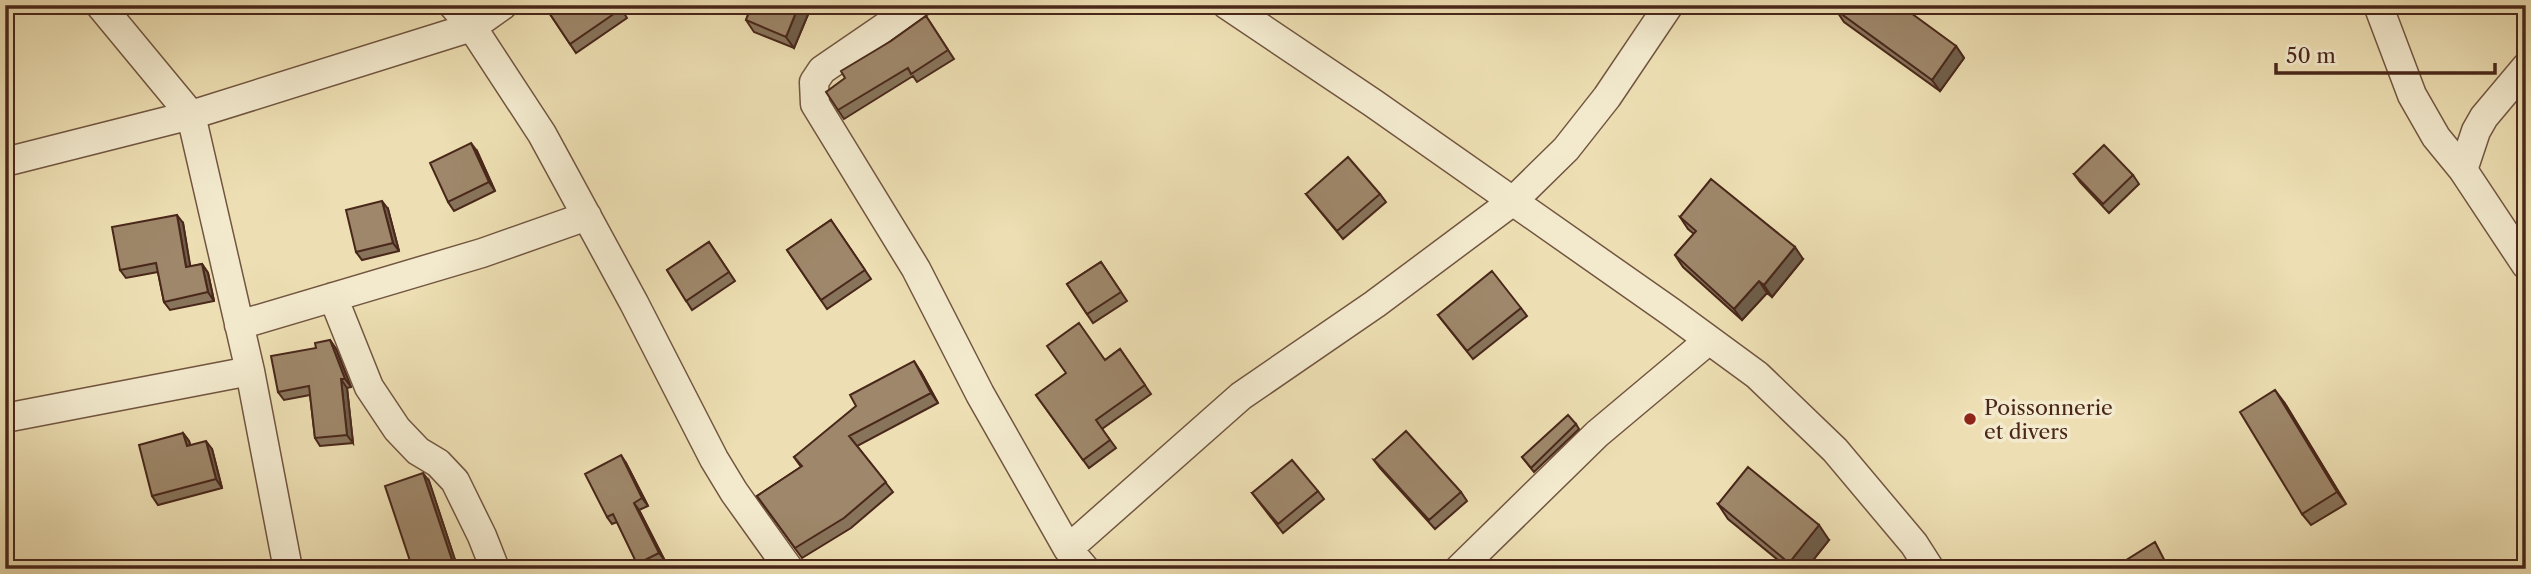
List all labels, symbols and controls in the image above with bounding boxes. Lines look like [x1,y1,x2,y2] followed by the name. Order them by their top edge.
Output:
[2276,32,2494,76] scale bar
[2286,43,2336,68] text: 50 m
[1984,395,2113,444] place label: Poissonnerie et divers
[1962,411,1978,427] marker: Poissonnerie et divers

